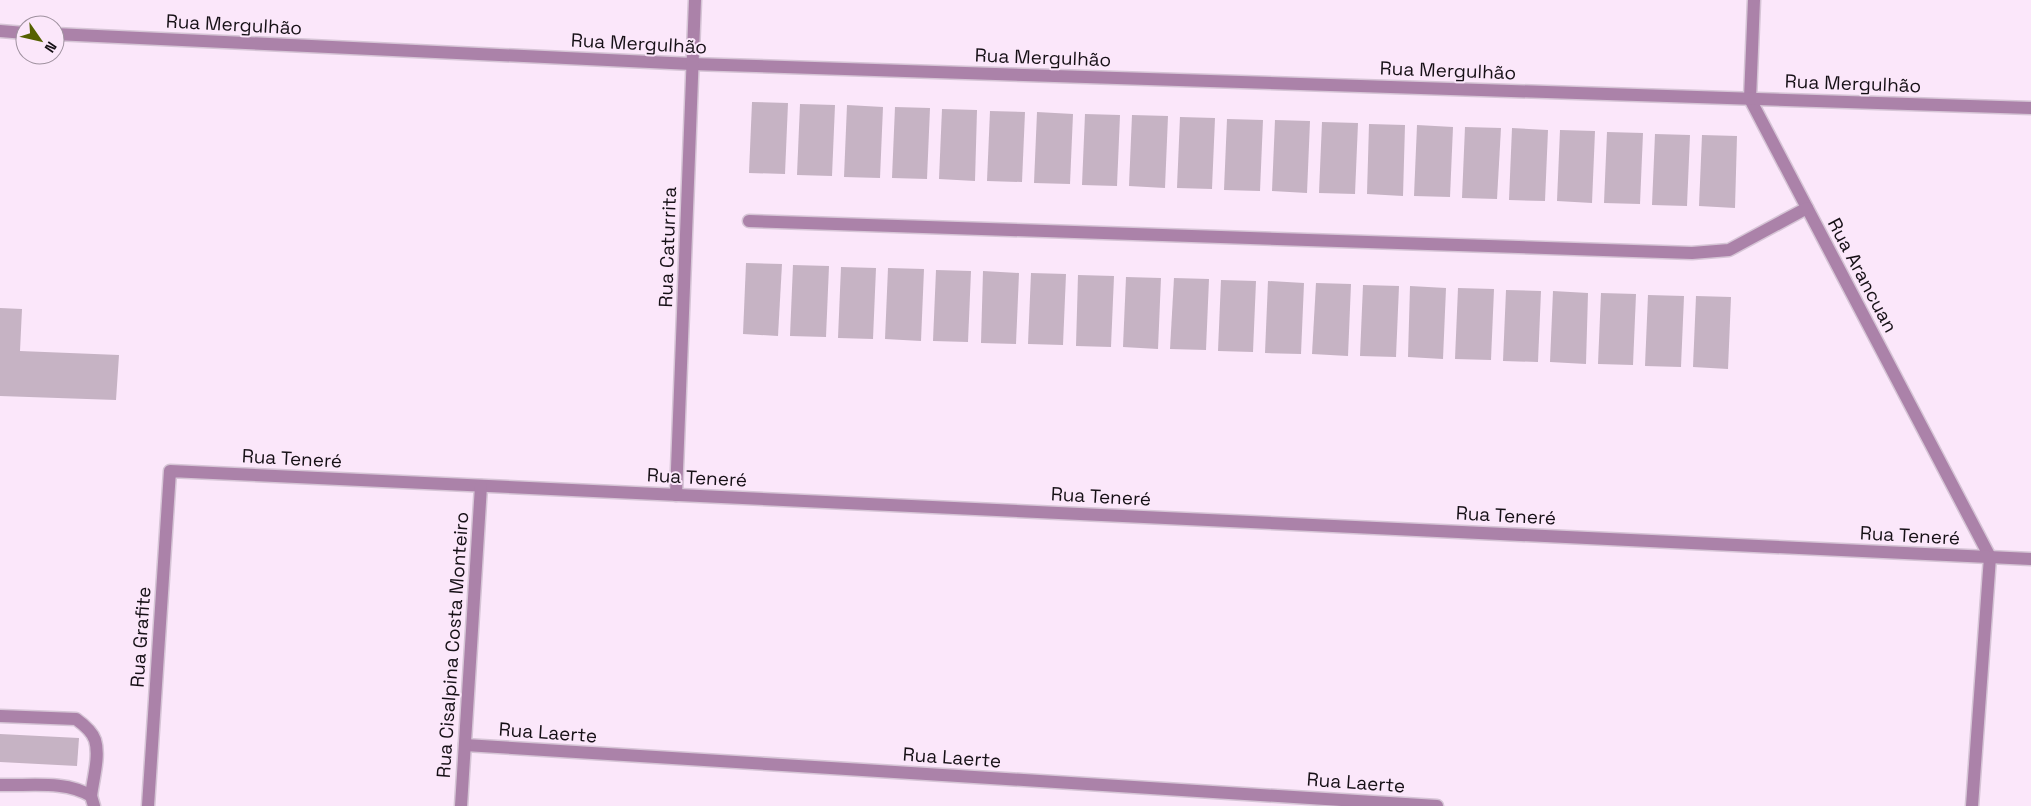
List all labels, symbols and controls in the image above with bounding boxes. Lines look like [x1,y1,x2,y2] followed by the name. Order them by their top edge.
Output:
[165,8,303,41] street label: Rua Mergulhão
[15,15,65,65] north arrow
[570,27,708,60] street label: Rua Mergulhão
[41,38,61,56] text: N
[974,43,1112,72] street label: Rua Mergulhão
[1379,56,1517,85] street label: Rua Mergulhão
[1784,69,1922,98] street label: Rua Mergulhão
[653,186,682,308] street label: Rua Caturrita
[1822,214,1903,337] street label: Rua Arancuan
[241,443,343,474] street label: Rua Teneré
[646,462,748,493] street label: Rua Teneré
[1050,481,1152,512] street label: Rua Teneré
[1455,500,1557,531] street label: Rua Teneré
[431,511,474,779] street label: Rua Cisalpina Costa Monteiro
[1859,520,1961,551] street label: Rua Teneré
[124,586,157,688] street label: Rua Grafite
[498,717,598,748] street label: Rua Laerte
[902,742,1002,773] street label: Rua Laerte
[1306,767,1406,798] street label: Rua Laerte

